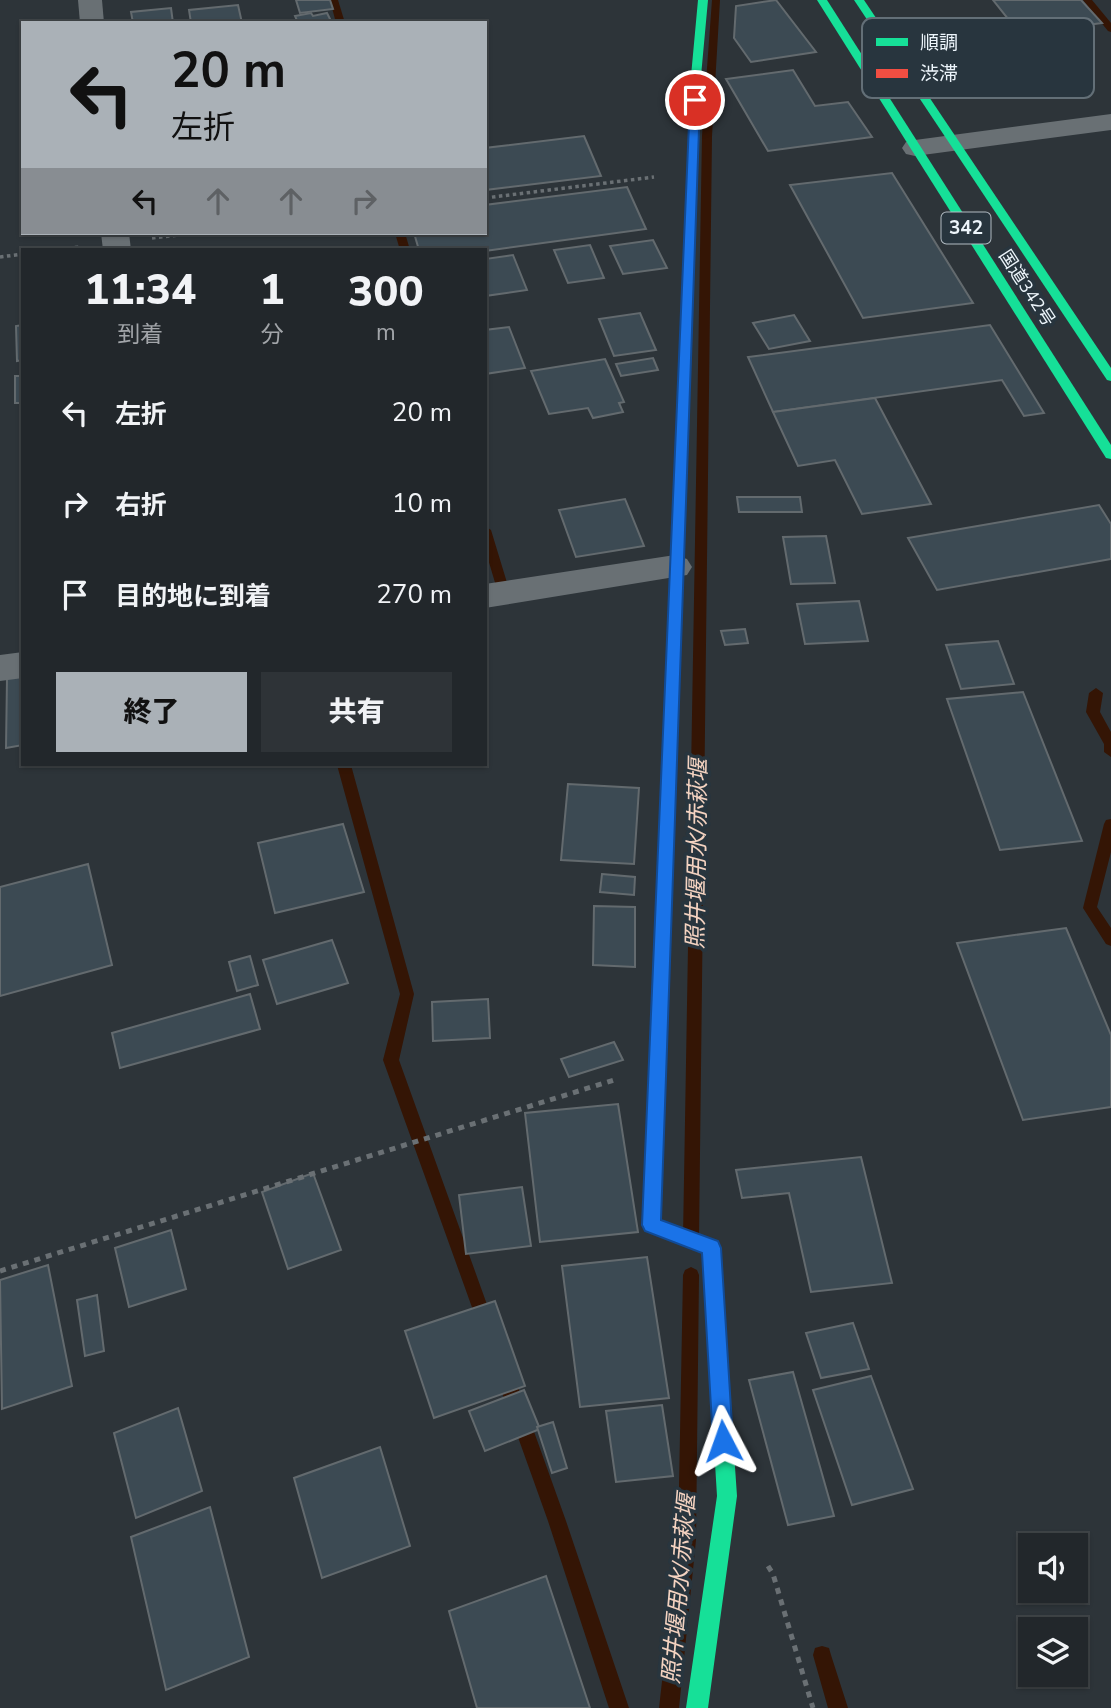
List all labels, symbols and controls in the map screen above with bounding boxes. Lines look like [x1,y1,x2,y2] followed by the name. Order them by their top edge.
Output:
[862,18,1094,98] legend
[920,30,958,56] text: 順調
[171,37,286,104] text: 20 m
[56,49,147,140] icon: left
[920,61,958,87] text: 渋滞
[665,70,725,130] pin
[676,81,714,119] icon: arrive
[171,106,235,149] text: 左折
[126,182,164,220] icon: left
[199,182,237,220] icon: ahead
[272,182,310,220] icon: ahead
[345,182,383,220] icon: right
[942,212,990,244] road number: 342
[993,245,1061,331] street label: 国道342号
[84,262,196,319] text: 11:34
[259,262,285,319] text: 1
[348,264,424,321] text: 300
[376,317,396,348] text: m
[117,319,163,350] text: 到着
[261,319,284,350] text: 分
[56,394,94,432] icon: left
[392,395,452,430] text: 20 m
[115,397,167,432] text: 左折
[56,485,94,523] icon: right
[392,486,452,521] text: 10 m
[115,488,167,523] text: 右折
[56,576,94,614] icon: arrive
[376,577,452,612] text: 270 m
[115,579,271,614] text: 目的地に到着
[56,672,247,752] button: 終了
[261,672,452,752] button: 共有
[680,754,714,950] water label: 照井堰用水/赤萩堰
[686,1404,760,1478] position arrow
[655,1489,703,1685] water label: 照井堰用水/赤萩堰
[1018,1533,1088,1687] map controls
[1018,1533,1088,1603] button: sound
[1018,1617,1088,1687] button: layers

